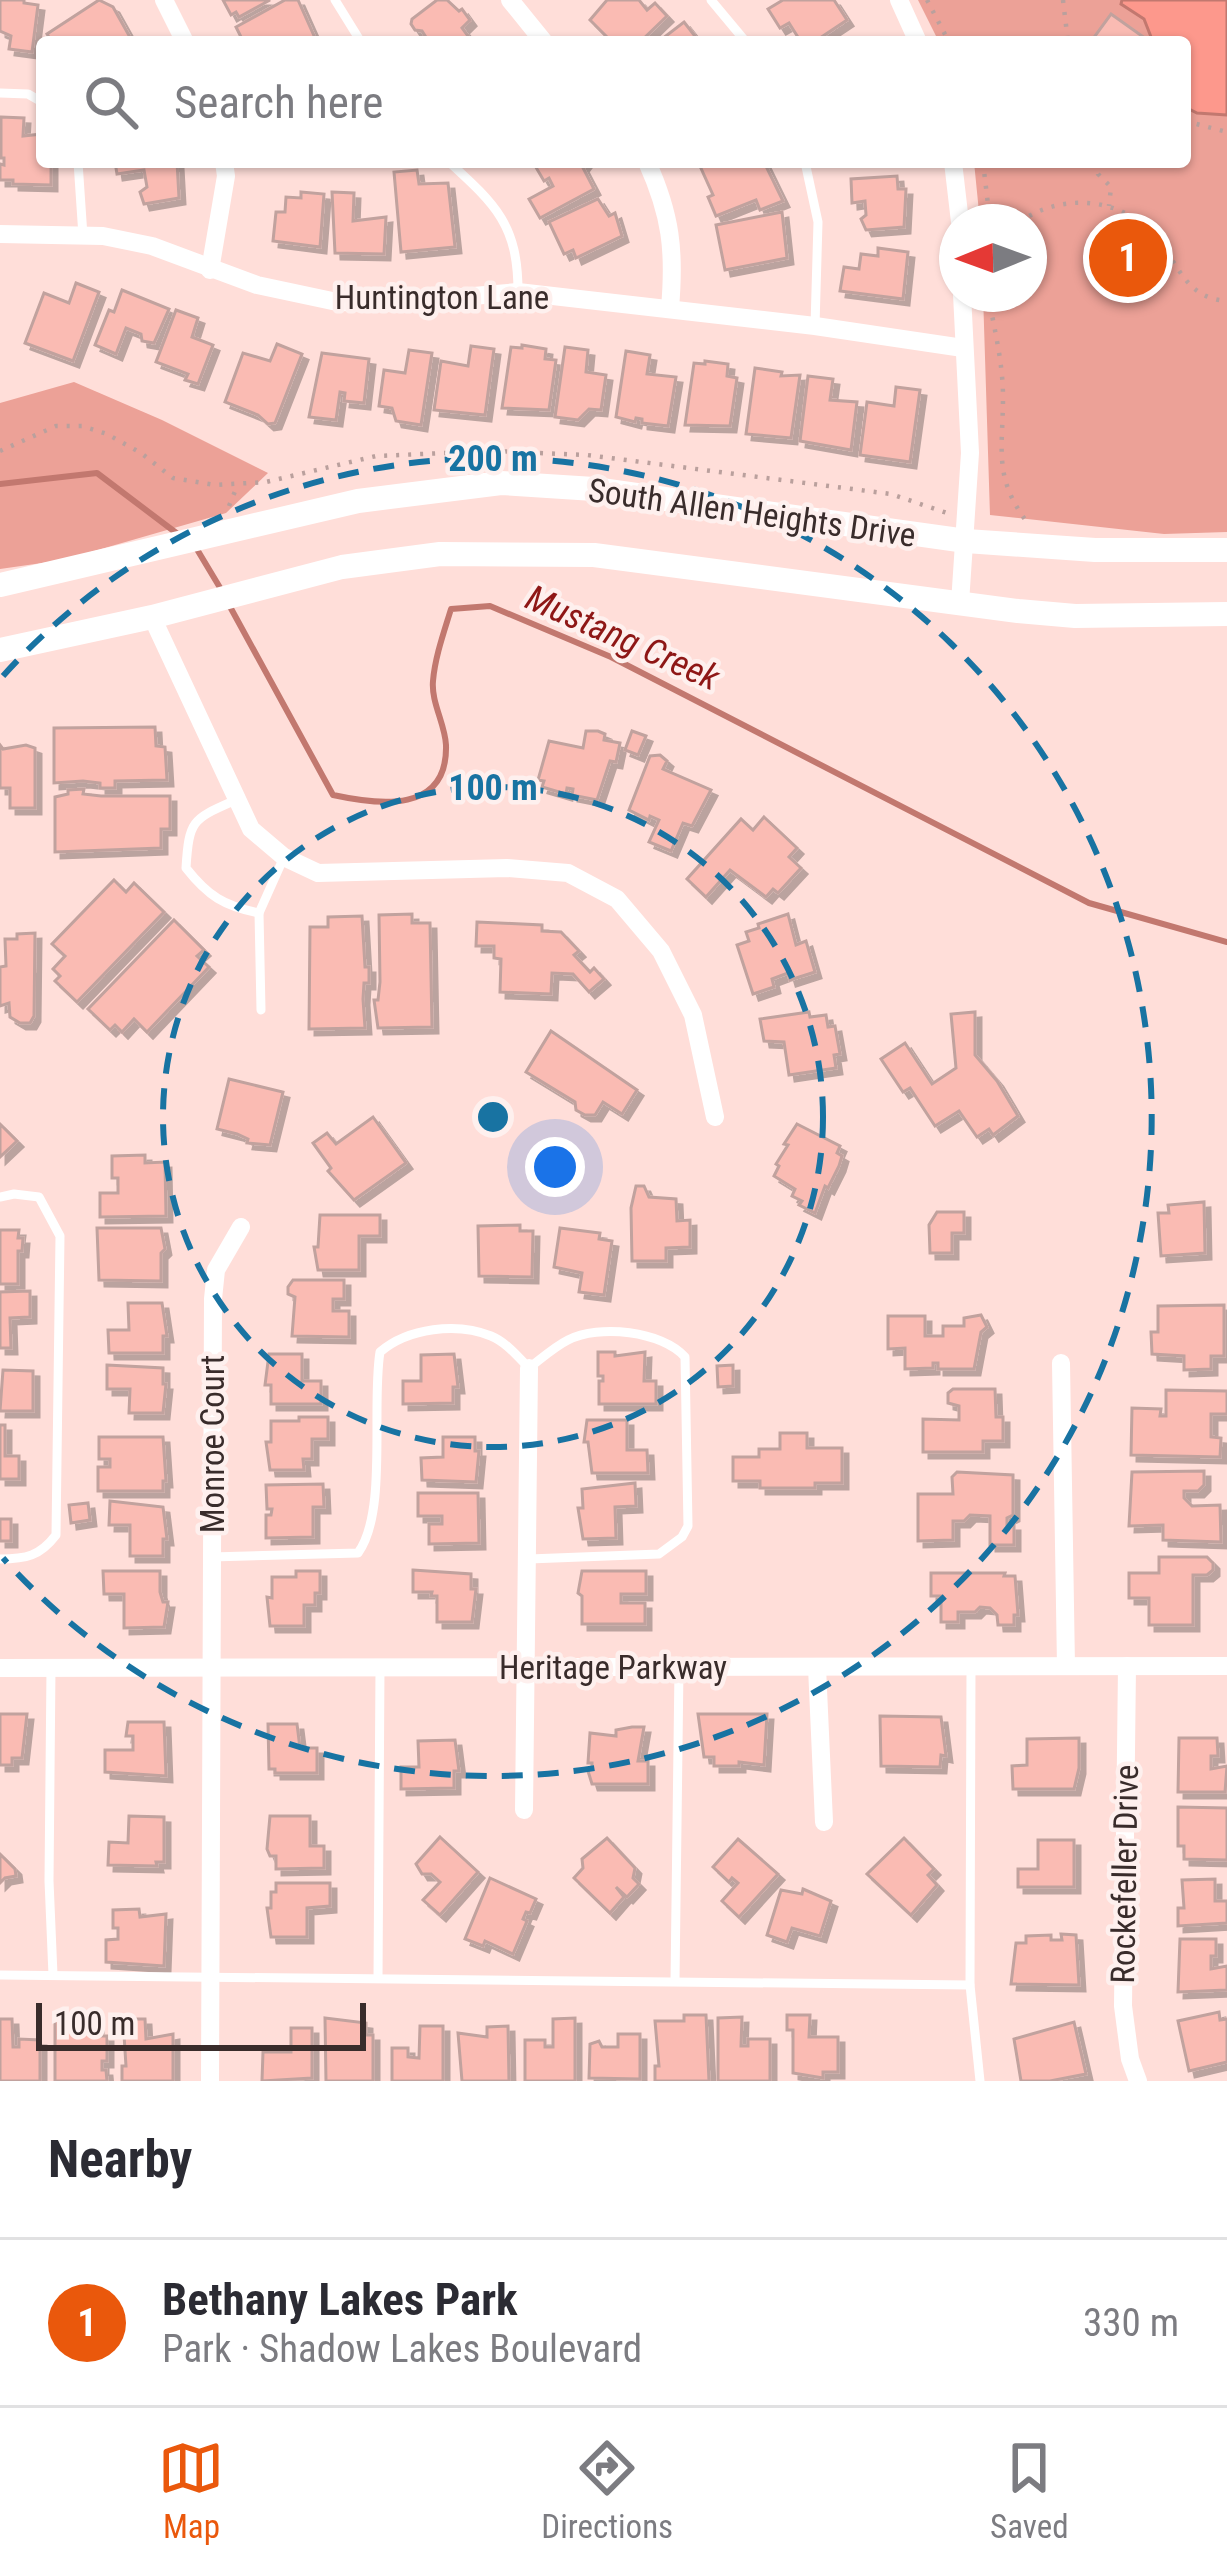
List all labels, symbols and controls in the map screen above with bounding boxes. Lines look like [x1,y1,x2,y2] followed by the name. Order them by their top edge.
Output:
[36,36,1191,168] search box
[78,69,144,135] icon: search
[174,76,383,129] text: Search here
[939,204,1047,312] north arrow
[1089,213,1167,303] pin: 1
[335,278,549,317] street label: Huntington Lane
[448,438,538,480] text: 200 m
[586,470,918,555] street label: South Allen Heights Drive
[519,577,727,700] water label: Mustang Creek
[448,767,538,809] text: 100 m
[472,1096,514,1138] centre of rings
[525,1137,585,1197] your location
[193,1355,232,1533] street label: Monroe Court
[499,1648,727,1687] street label: Heritage Parkway
[1103,1764,1146,1984] street label: Rockefeller Drive
[36,1997,366,2050] scale bar
[54,2004,135,2043] text: 100 m
[48,2130,192,2189] text: Nearby
[162,2273,518,2326] text: Bethany Lakes Park
[77,2300,97,2346] text: 1
[1083,2300,1179,2346] text: 330 m
[162,2326,642,2372] text: Park · Shadow Lakes Boulevard
[158,2435,224,2546] tab: Map
[541,2435,673,2546] tab: Directions
[990,2435,1069,2546] tab: Saved

